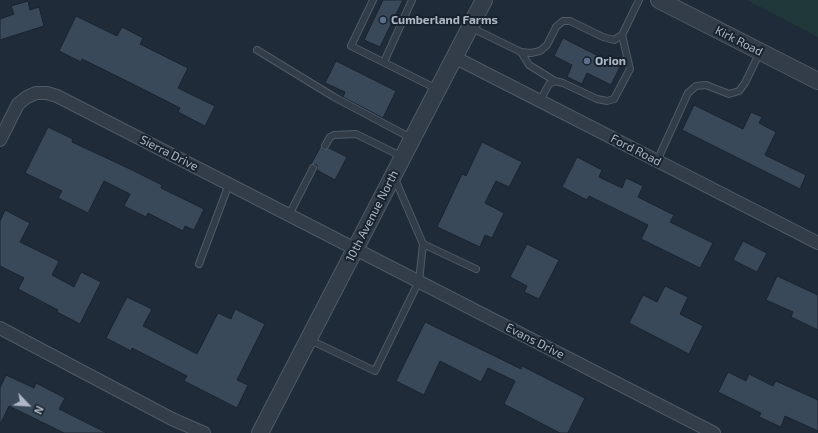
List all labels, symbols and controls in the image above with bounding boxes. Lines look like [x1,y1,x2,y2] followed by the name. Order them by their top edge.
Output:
[391,13,498,27] place label: Cumberland Farms
[378,15,388,25] marker: Cumberland Farms
[713,23,765,59] street label: Kirk Road
[595,54,626,68] place label: Orion
[582,56,592,66] marker: Orion
[608,131,664,169] street label: Ford Road
[137,132,201,174] street label: Sierra Drive
[343,168,401,264] street label: 10th Avenue North
[503,320,567,362] street label: Evans Drive
[8,385,48,425] north arrow
[32,404,47,417] text: N

